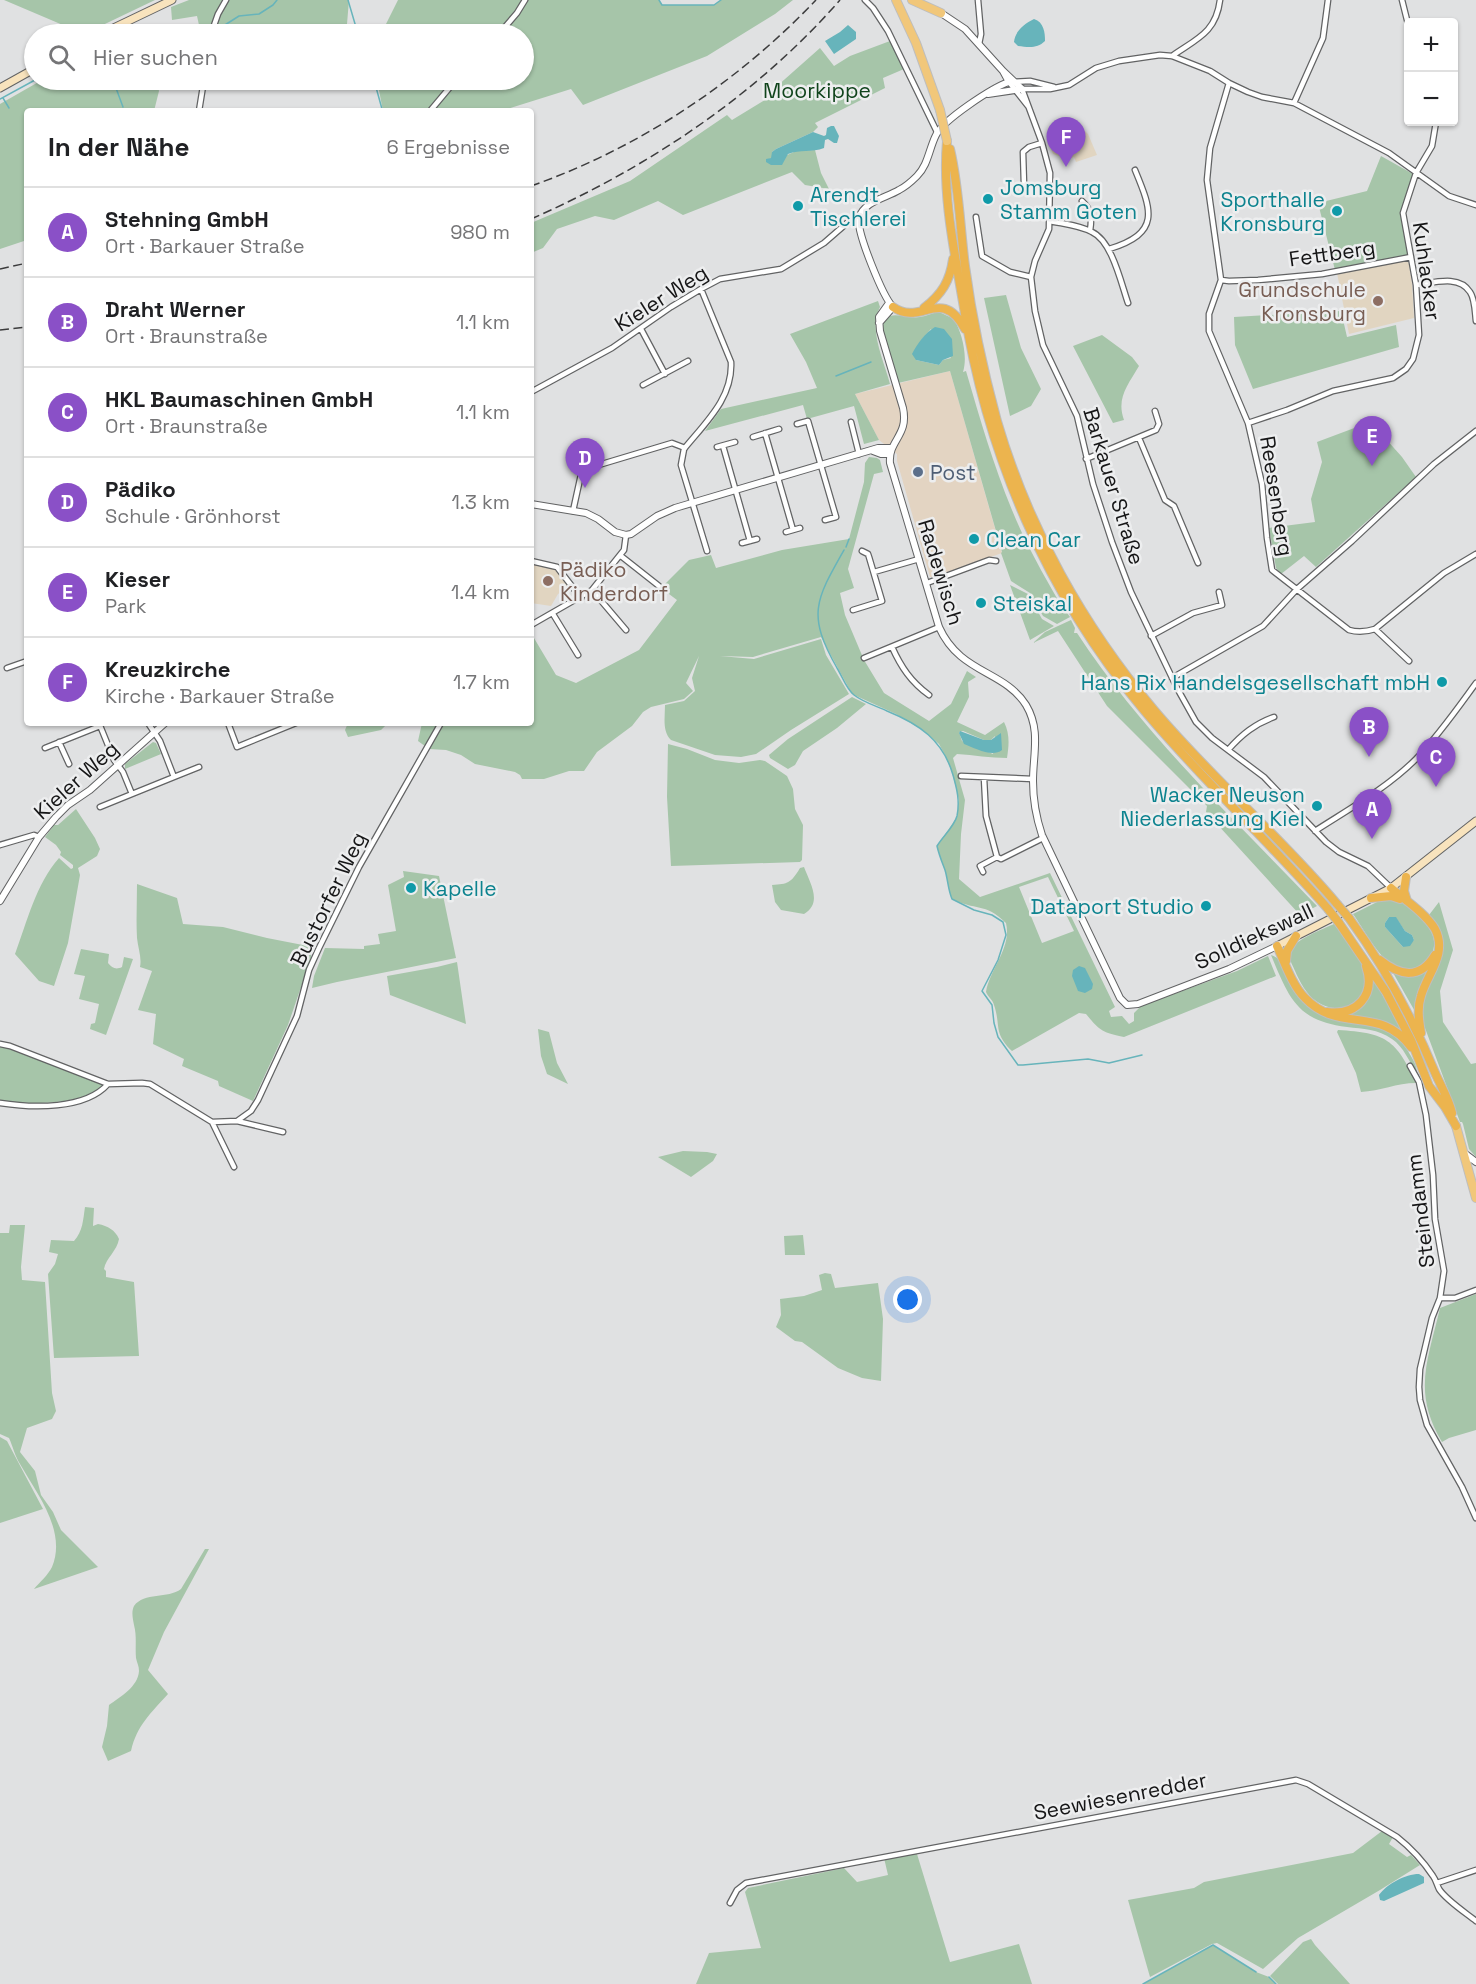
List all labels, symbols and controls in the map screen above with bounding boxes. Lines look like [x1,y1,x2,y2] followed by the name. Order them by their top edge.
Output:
[1404,18,1458,126] map controls
[1404,18,1458,72] button: +
[24,24,534,90] search box
[45,41,78,74] icon: search
[93,43,218,71] text: Hier suchen
[1404,72,1458,126] button: −
[763,77,871,104] park label: Moorkippe
[1046,118,1086,167] pin: F
[48,130,189,164] text: In der Nähe
[387,134,510,160] text: 6 Ergebnisse
[1000,174,1137,225] place label: Jomsburg Stamm Goten
[810,181,907,232] place label: Arendt Tischlerei
[1220,186,1325,237] place label: Sporthalle Kronsburg
[981,192,995,206] marker: Jomsburg Stamm Goten
[791,199,805,213] marker: Arendt Tischlerei
[1330,204,1344,218] marker: Sporthalle Kronsburg
[105,205,269,233] text: Stehning GmbH
[61,219,74,245] text: A
[450,219,510,245] text: 980 m
[1407,220,1447,322] street label: Kuhlacker
[105,233,305,259] text: Ort · Barkauer Straße
[1287,234,1377,272] street label: Fettberg
[609,259,713,337] street label: Kieler Weg
[1238,276,1366,327] place label: Grundschule Kronsburg
[1371,294,1385,308] marker: Grundschule Kronsburg
[105,295,246,323] text: Draht Werner
[61,309,74,335] text: B
[456,309,510,335] text: 1.1 km
[105,323,268,349] text: Ort · Braunstraße
[105,385,373,413] text: HKL Baumaschinen GmbH
[61,399,74,425] text: C
[456,399,510,425] text: 1.1 km
[1077,404,1151,568] street label: Barkauer Straße
[105,413,268,439] text: Ort · Braunstraße
[1352,416,1392,466] pin: E
[1254,434,1300,558] street label: Reesenberg
[566,438,604,488] pin: D
[930,459,976,486] place label: Post
[911,465,925,479] marker: Post
[105,475,176,503] text: Pädiko
[61,489,74,515] text: D
[451,489,510,515] text: 1.3 km
[105,503,281,529] text: Schule · Grönhorst
[912,516,970,628] street label: Radewisch
[986,526,1081,553] place label: Clean Car
[967,532,981,546] marker: Clean Car
[560,556,668,607] place label: Pädiko Kinderdorf
[105,565,170,593] text: Kieser
[541,574,555,588] marker: Pädiko Kinderdorf
[62,579,73,605] text: E
[451,579,510,605] text: 1.4 km
[993,590,1072,617] place label: Steiskal
[105,593,147,619] text: Park
[974,596,988,610] marker: Steiskal
[105,655,230,683] text: Kreuzkirche
[62,669,73,695] text: F
[453,669,510,695] text: 1.7 km
[1081,669,1430,696] place label: Hans Rix Handelsgesellschaft mbH
[1435,675,1449,689] marker: Hans Rix Handelsgesellschaft mbH
[105,683,335,709] text: Kirche · Barkauer Straße
[1350,708,1388,757] pin: B
[28,735,124,825] street label: Kieler Weg
[1416,738,1456,787] pin: C
[1120,781,1305,832] place label: Wacker Neuson Niederlassung Kiel
[1352,790,1392,839] pin: A
[1310,799,1324,813] marker: Wacker Neuson Niederlassung Kiel
[284,827,372,971] street label: Bustorfer Weg
[423,875,497,902] place label: Kapelle
[404,881,418,895] marker: Kapelle
[1031,893,1194,920] place label: Dataport Studio
[1190,897,1318,975] street label: Solldiekswall
[1199,899,1213,913] marker: Dataport Studio
[1400,1153,1440,1269] street label: Steindamm
[893,1285,922,1314] your location
[1031,1766,1209,1826] street label: Seewiesenredder

